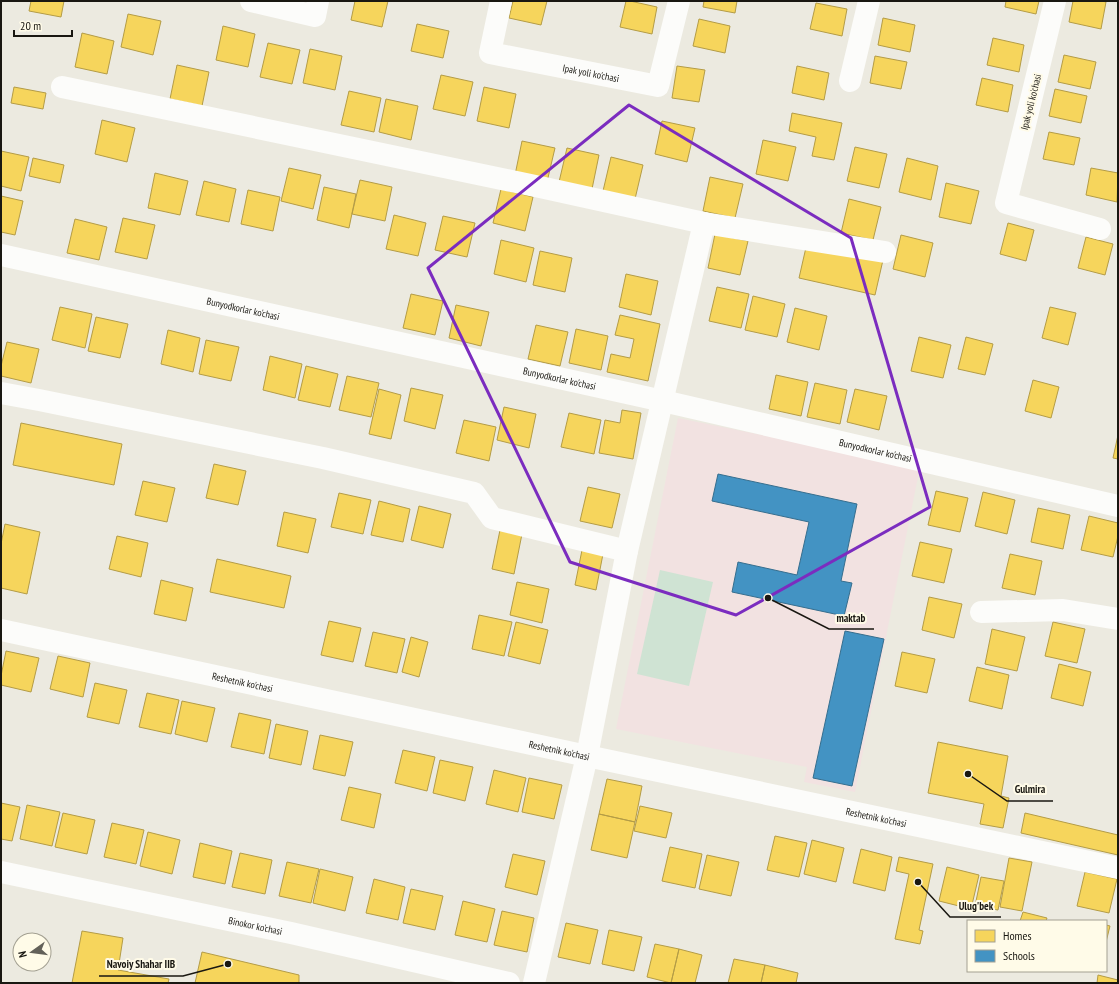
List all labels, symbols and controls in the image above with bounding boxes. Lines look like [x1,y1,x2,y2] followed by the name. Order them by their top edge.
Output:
[14,12,72,38] scale bar
[20,18,41,33] text: 20 m
[562,61,620,85] street label: Ipak yoli ko'chasi
[1018,73,1044,131] street label: Ipak yoli ko'chasi
[206,294,281,323] street label: Bunyodkorlar ko'chasi
[522,364,597,393] street label: Bunyodkorlar ko'chasi
[838,435,913,465] street label: Bunyodkorlar ko'chasi
[829,606,874,629] callout: maktab
[837,611,866,625] text: maktab
[211,669,274,695] street label: Reshetnik ko'chasi
[528,737,591,763] street label: Reshetnik ko'chasi
[1007,778,1053,801] callout: Gulmira
[1015,782,1046,796] text: Gulmira
[845,804,908,830] street label: Reshetnik ko'chasi
[950,894,1001,917] callout: Ulug'bek
[959,899,994,913] text: Ulug'bek
[227,914,284,938] street label: Binokor ko'chasi
[967,920,1107,972] legend
[1003,928,1031,943] text: Homes
[12,932,52,972] north arrow
[1003,948,1035,963] text: Schools
[15,950,30,959] text: N
[99,953,183,976] callout: Navoiy Shahar IIB
[107,957,176,971] text: Navoiy Shahar IIB

